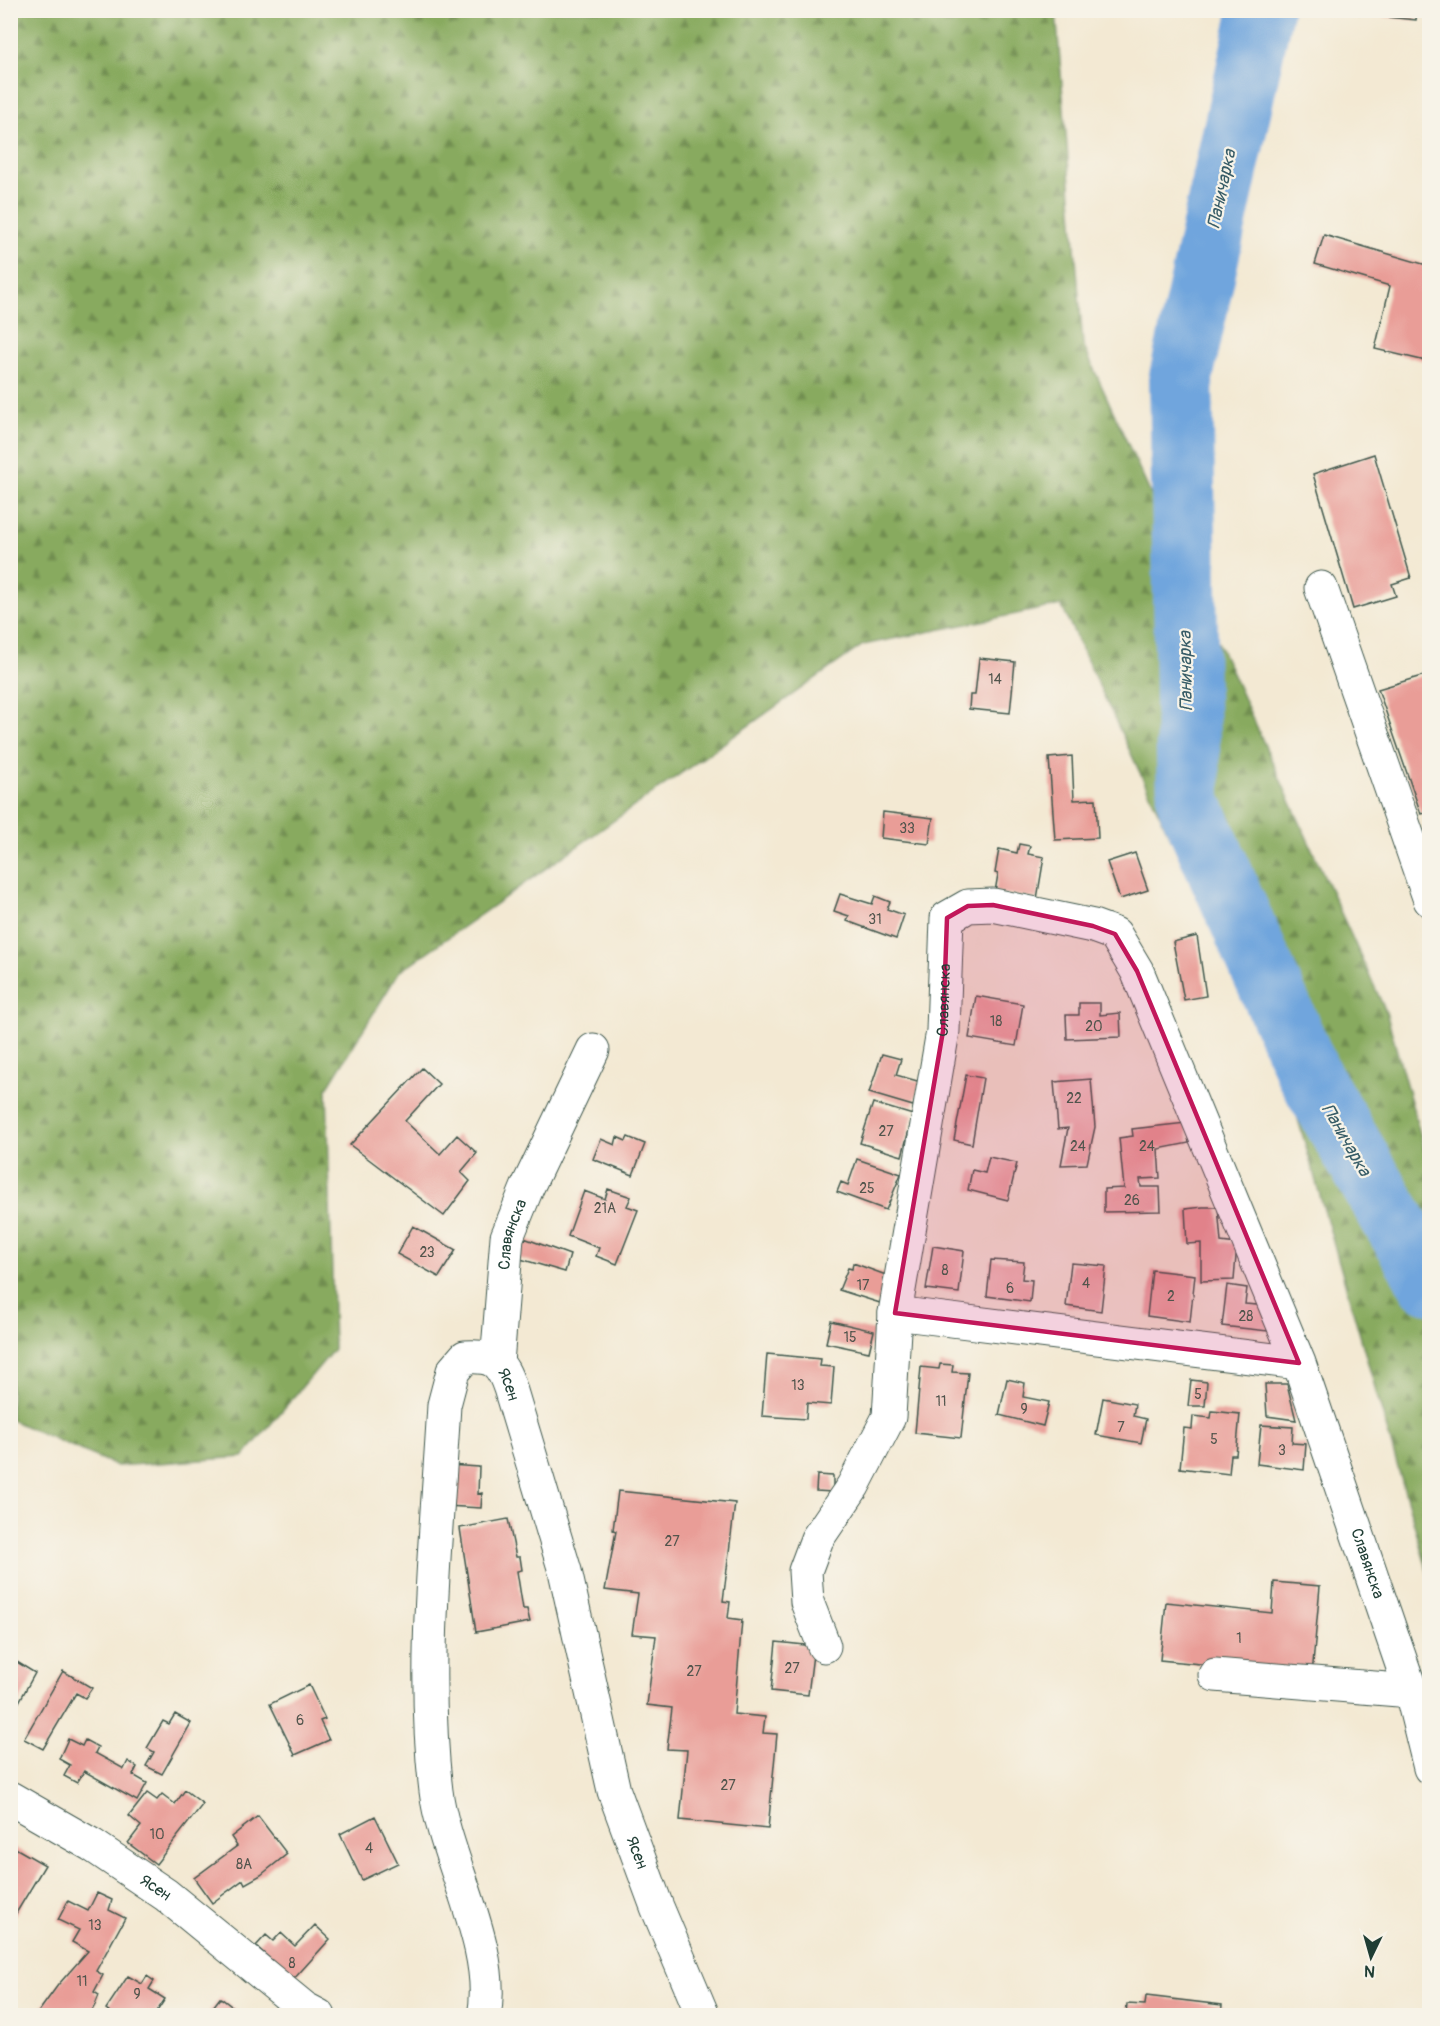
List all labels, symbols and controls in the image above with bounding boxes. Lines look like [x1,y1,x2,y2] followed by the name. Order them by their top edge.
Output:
[1202,146,1242,230] water label: Паничарка
[1174,629,1198,711] water label: Паничарка
[988,671,1002,688] house number: 14
[899,820,915,837] house number: 33
[868,911,882,928] house number: 31
[932,963,955,1038] street label: Славянска
[990,1013,1002,1030] house number: 18
[1085,1018,1103,1035] house number: 20
[1066,1090,1082,1107] house number: 22
[1316,1100,1377,1182] water label: Паничарка
[878,1123,894,1140] house number: 27
[1070,1138,1086,1155] house number: 24
[1139,1138,1155,1155] house number: 24
[859,1180,875,1197] house number: 25
[1124,1192,1140,1209] house number: 26
[494,1196,531,1271] street label: Славянска
[594,1200,616,1217] house number: 21А
[419,1244,435,1261] house number: 23
[941,1262,949,1279] house number: 8
[1082,1275,1090,1292] house number: 4
[857,1277,870,1294] house number: 17
[1006,1280,1014,1297] house number: 6
[1167,1288,1175,1305] house number: 2
[1239,1308,1253,1325] house number: 28
[843,1329,857,1346] house number: 15
[493,1364,523,1403] street label: Ясен
[791,1377,805,1394] house number: 13
[1194,1386,1202,1403] house number: 5
[936,1393,946,1410] house number: 11
[1020,1401,1028,1418] house number: 9
[1117,1419,1125,1436] house number: 7
[1210,1431,1218,1448] house number: 5
[1278,1442,1286,1459] house number: 3
[1346,1526,1389,1601] street label: Славянска
[664,1533,680,1550] house number: 27
[1236,1630,1242,1647] house number: 1
[784,1660,800,1677] house number: 27
[686,1663,702,1680] house number: 27
[296,1712,304,1729] house number: 6
[720,1777,736,1794] house number: 27
[149,1826,165,1843] house number: 10
[622,1834,652,1872] street label: Ясен
[365,1840,373,1857] house number: 4
[236,1856,252,1873] house number: 8А
[136,1870,175,1905] street label: Ясен
[88,1917,102,1934] house number: 13
[1341,1927,1401,1987] north arrow
[288,1955,296,1972] house number: 8
[1363,1960,1376,1981] text: N
[77,1973,87,1990] house number: 11
[133,1986,141,2003] house number: 9

